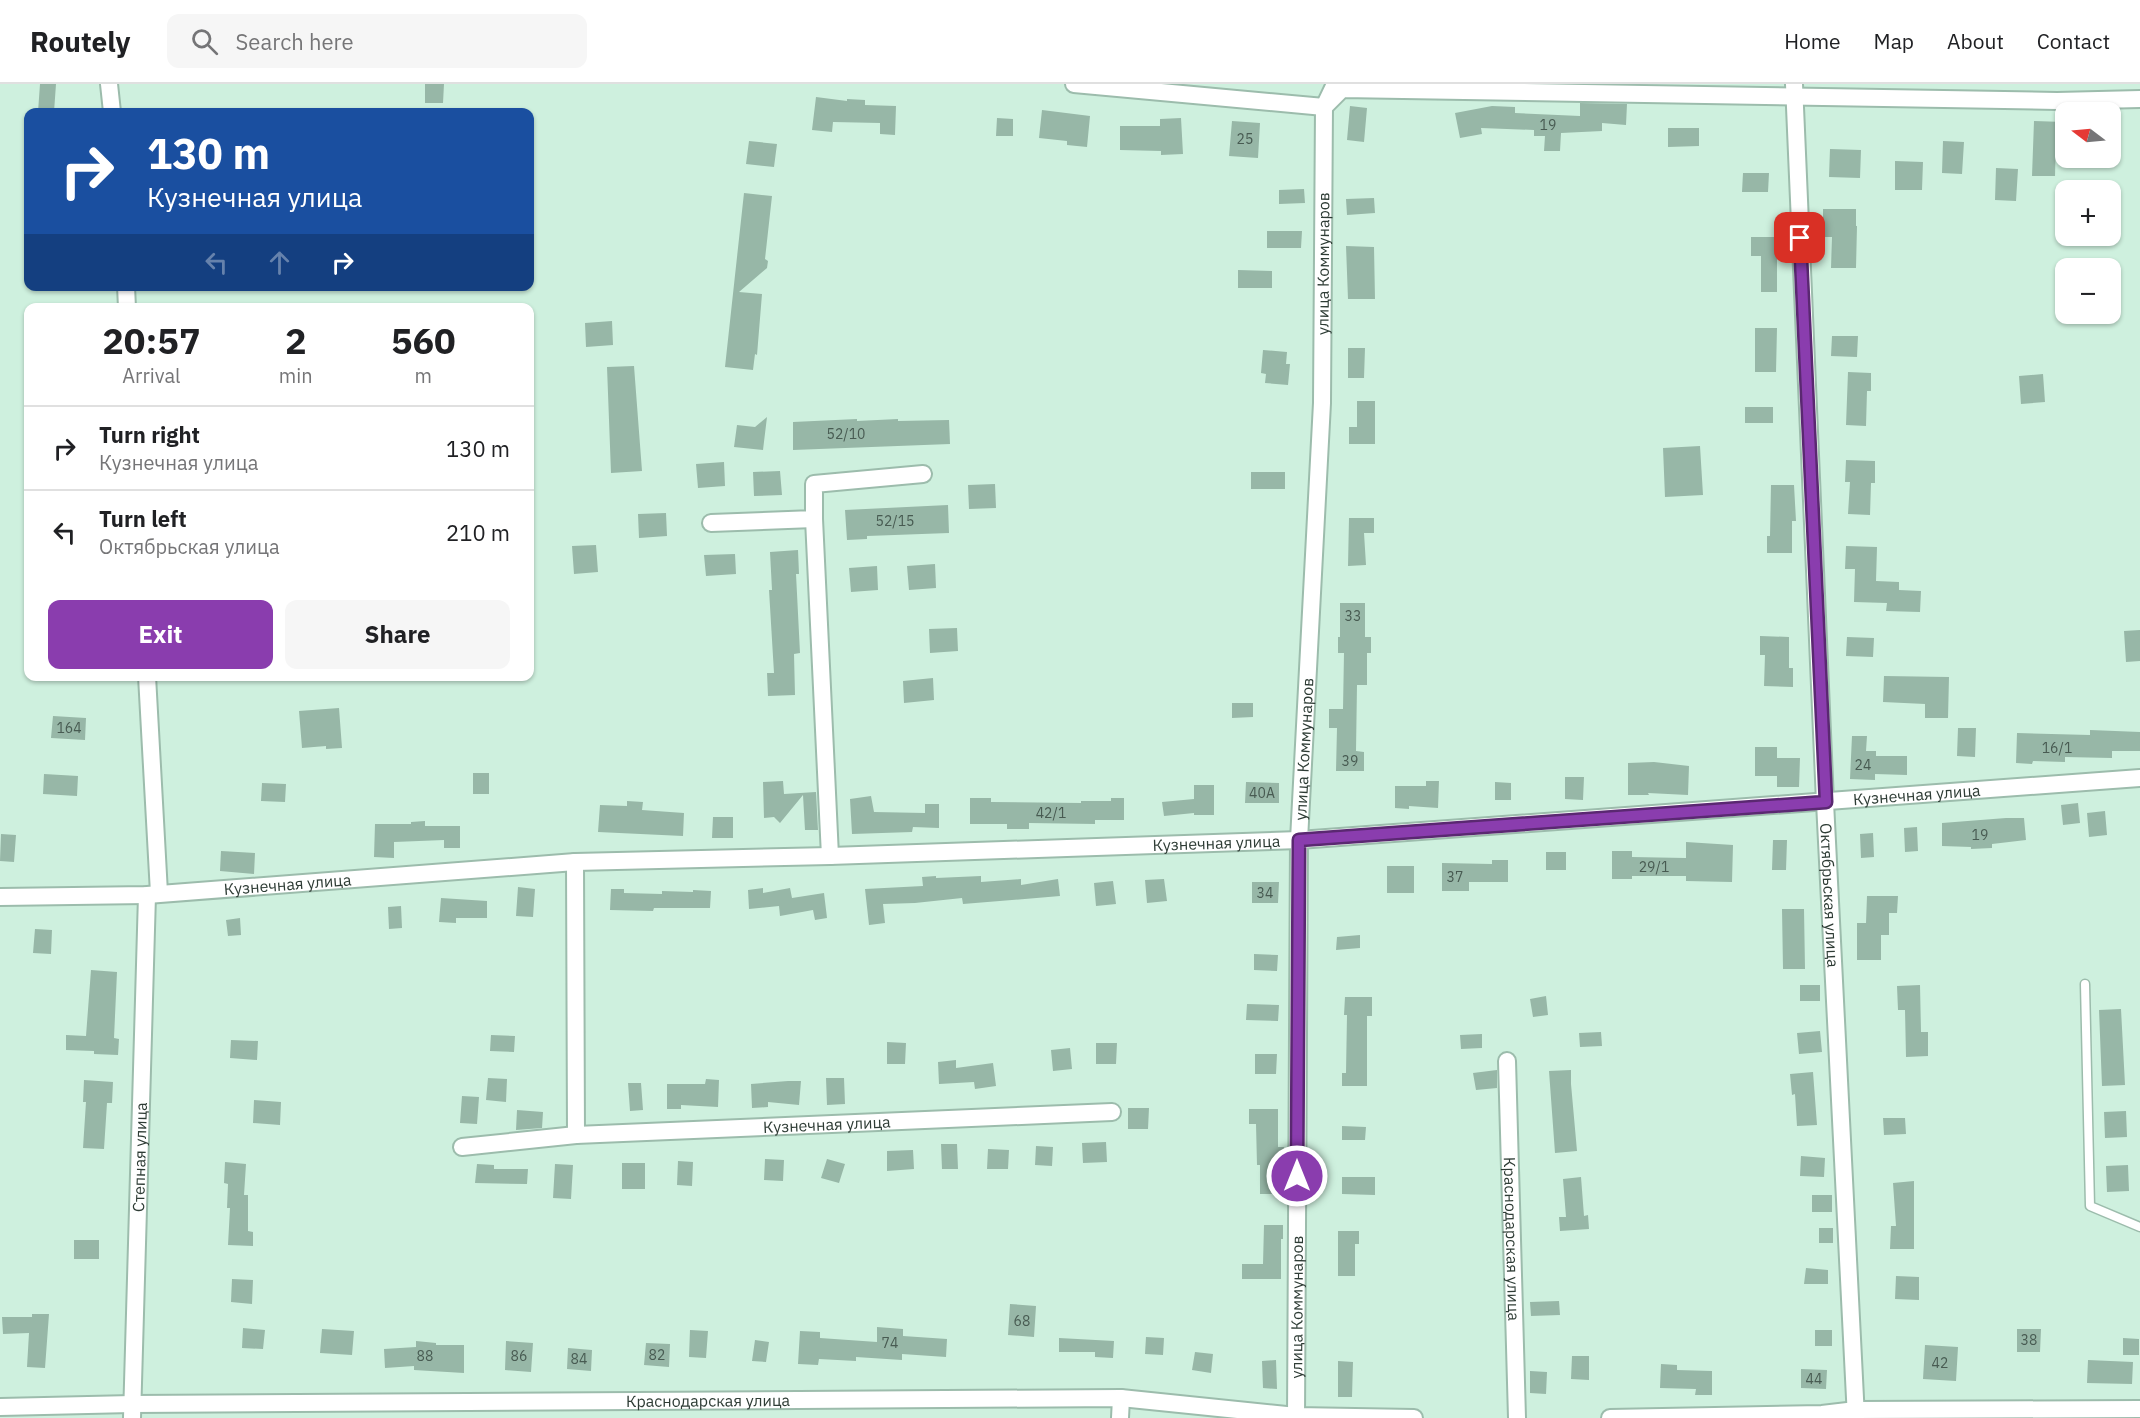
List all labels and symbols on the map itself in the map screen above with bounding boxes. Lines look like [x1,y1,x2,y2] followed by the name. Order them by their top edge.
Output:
[2055,102,2121,168] north arrow
[1540,116,1556,134] house number: 19
[1237,130,1253,148] house number: 25
[1312,192,1333,335] street label: улица Коммунаров
[1774,212,1825,263] pin
[827,425,865,443] house number: 52/10
[876,512,914,530] house number: 52/15
[1345,607,1361,625] house number: 33
[1290,677,1318,821] street label: улица Коммунаров
[56,719,82,737] house number: 164
[2042,739,2072,757] house number: 16/1
[1342,752,1358,770] house number: 39
[1855,756,1871,774] house number: 24
[1852,780,1982,809] street label: Кузнечная улица
[1249,784,1275,802] house number: 40А
[1036,804,1066,822] house number: 42/1
[1816,822,1843,968] street label: Октябрьская улица
[1972,826,1988,844] house number: 19
[1152,831,1281,855] street label: Кузнечная улица
[1639,858,1669,876] house number: 29/1
[1447,868,1463,886] house number: 37
[223,869,352,899] street label: Кузнечная улица
[1257,884,1273,902] house number: 34
[128,1101,151,1212] street label: Степная улица
[763,1111,891,1137] street label: Кузнечная улица
[1265,1144,1329,1208] position arrow
[1500,1157,1524,1322] street label: Краснодарская улица
[1286,1236,1307,1378] street label: улица Коммунаров
[1014,1312,1030,1330] house number: 68
[2021,1331,2037,1349] house number: 38
[882,1334,898,1352] house number: 74
[649,1346,665,1364] house number: 82
[417,1347,433,1365] house number: 88
[511,1347,527,1365] house number: 86
[571,1350,587,1368] house number: 84
[1932,1354,1948,1372] house number: 42
[1806,1370,1822,1388] house number: 44
[626,1390,791,1411] street label: Краснодарская улица

